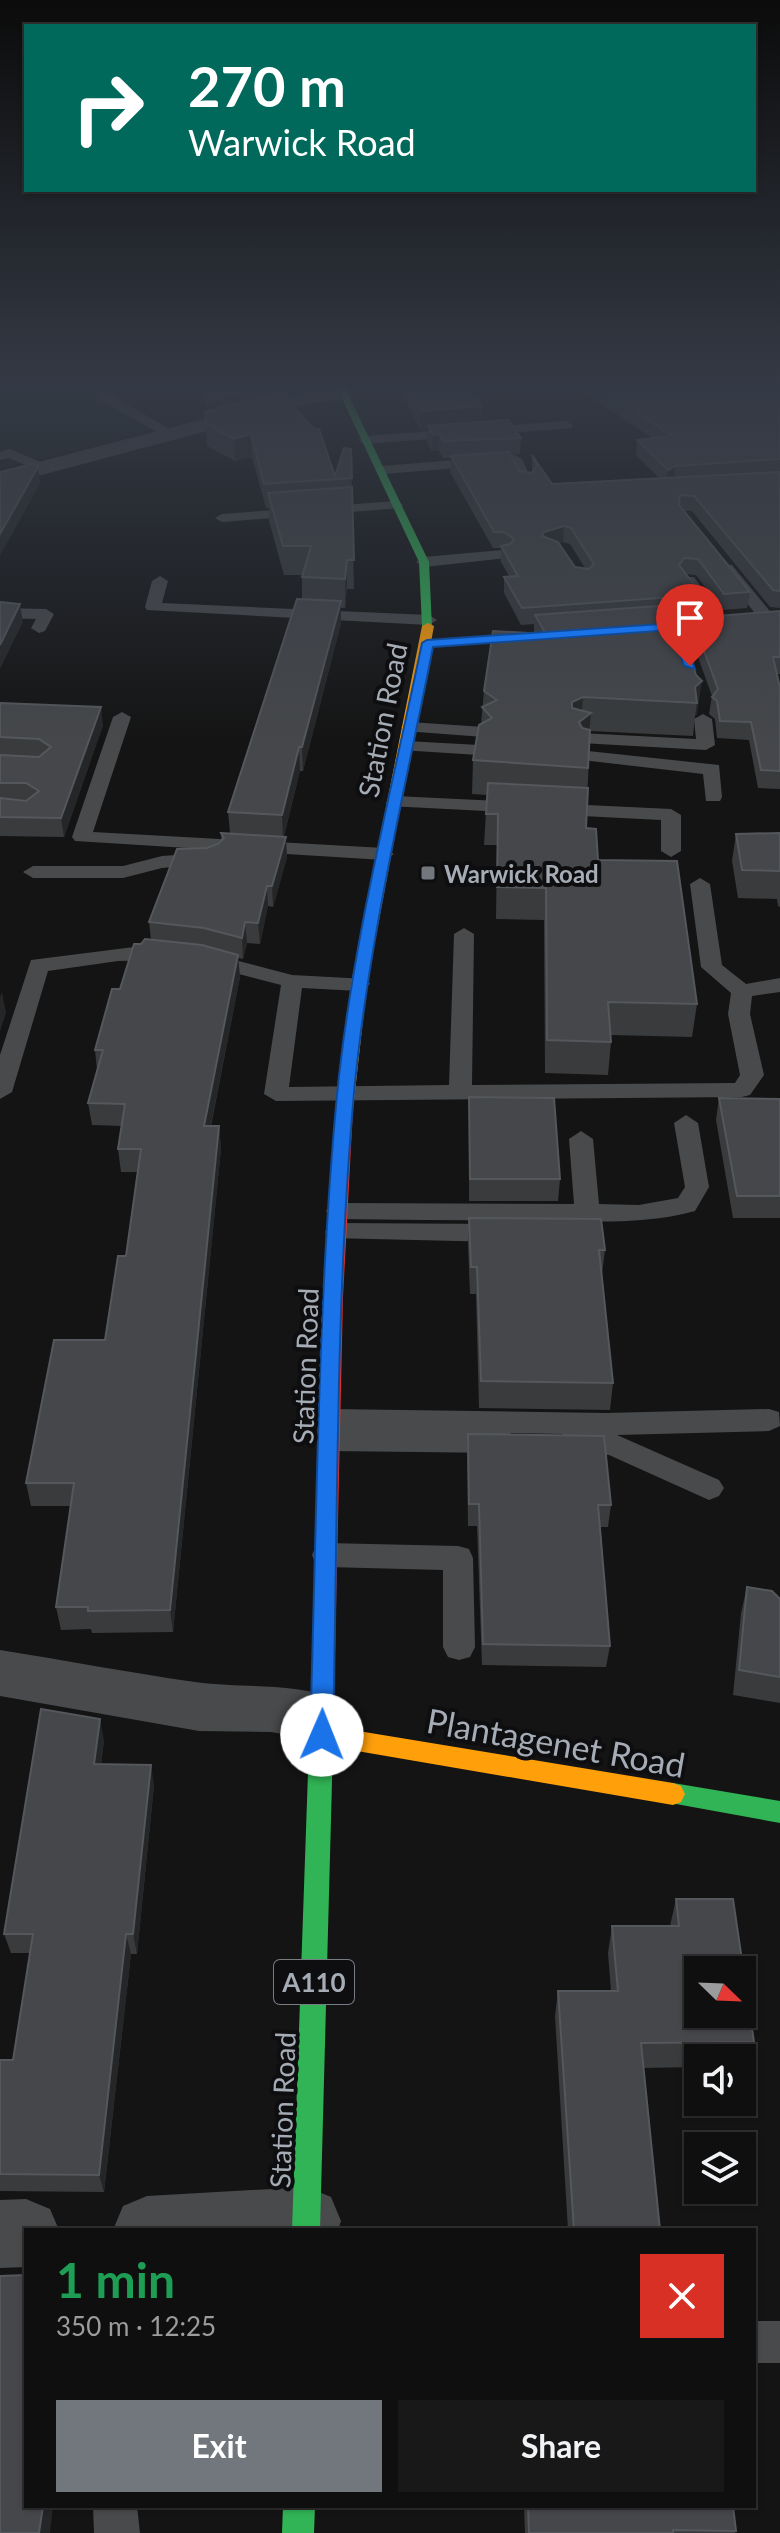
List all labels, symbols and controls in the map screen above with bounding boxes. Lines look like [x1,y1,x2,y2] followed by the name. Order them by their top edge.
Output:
[188,52,346,119] text: 270 m
[56,56,160,160] icon: right
[188,120,416,164] text: Warwick Road
[656,584,724,666] pin
[668,596,712,640] icon: arrive
[350,640,414,800] street label: Station Road
[444,859,599,888] place label: Warwick Road
[419,864,437,882] marker: Warwick Road
[285,1287,325,1445] street label: Station Road
[280,1693,364,1777] position arrow
[424,1699,688,1785] street label: Plantagenet Road
[684,1956,756,2028] north arrow
[684,1956,756,2204] map controls
[274,1960,354,2004] road number: A110
[262,2031,302,2189] street label: Station Road
[684,2044,756,2116] button: sound
[684,2132,756,2204] button: layers
[56,2251,175,2308] text: 1 min
[640,2254,724,2338] button: close
[56,2310,216,2342] text: 350 m · 12:25
[56,2400,382,2492] button: Exit
[398,2400,724,2492] button: Share

